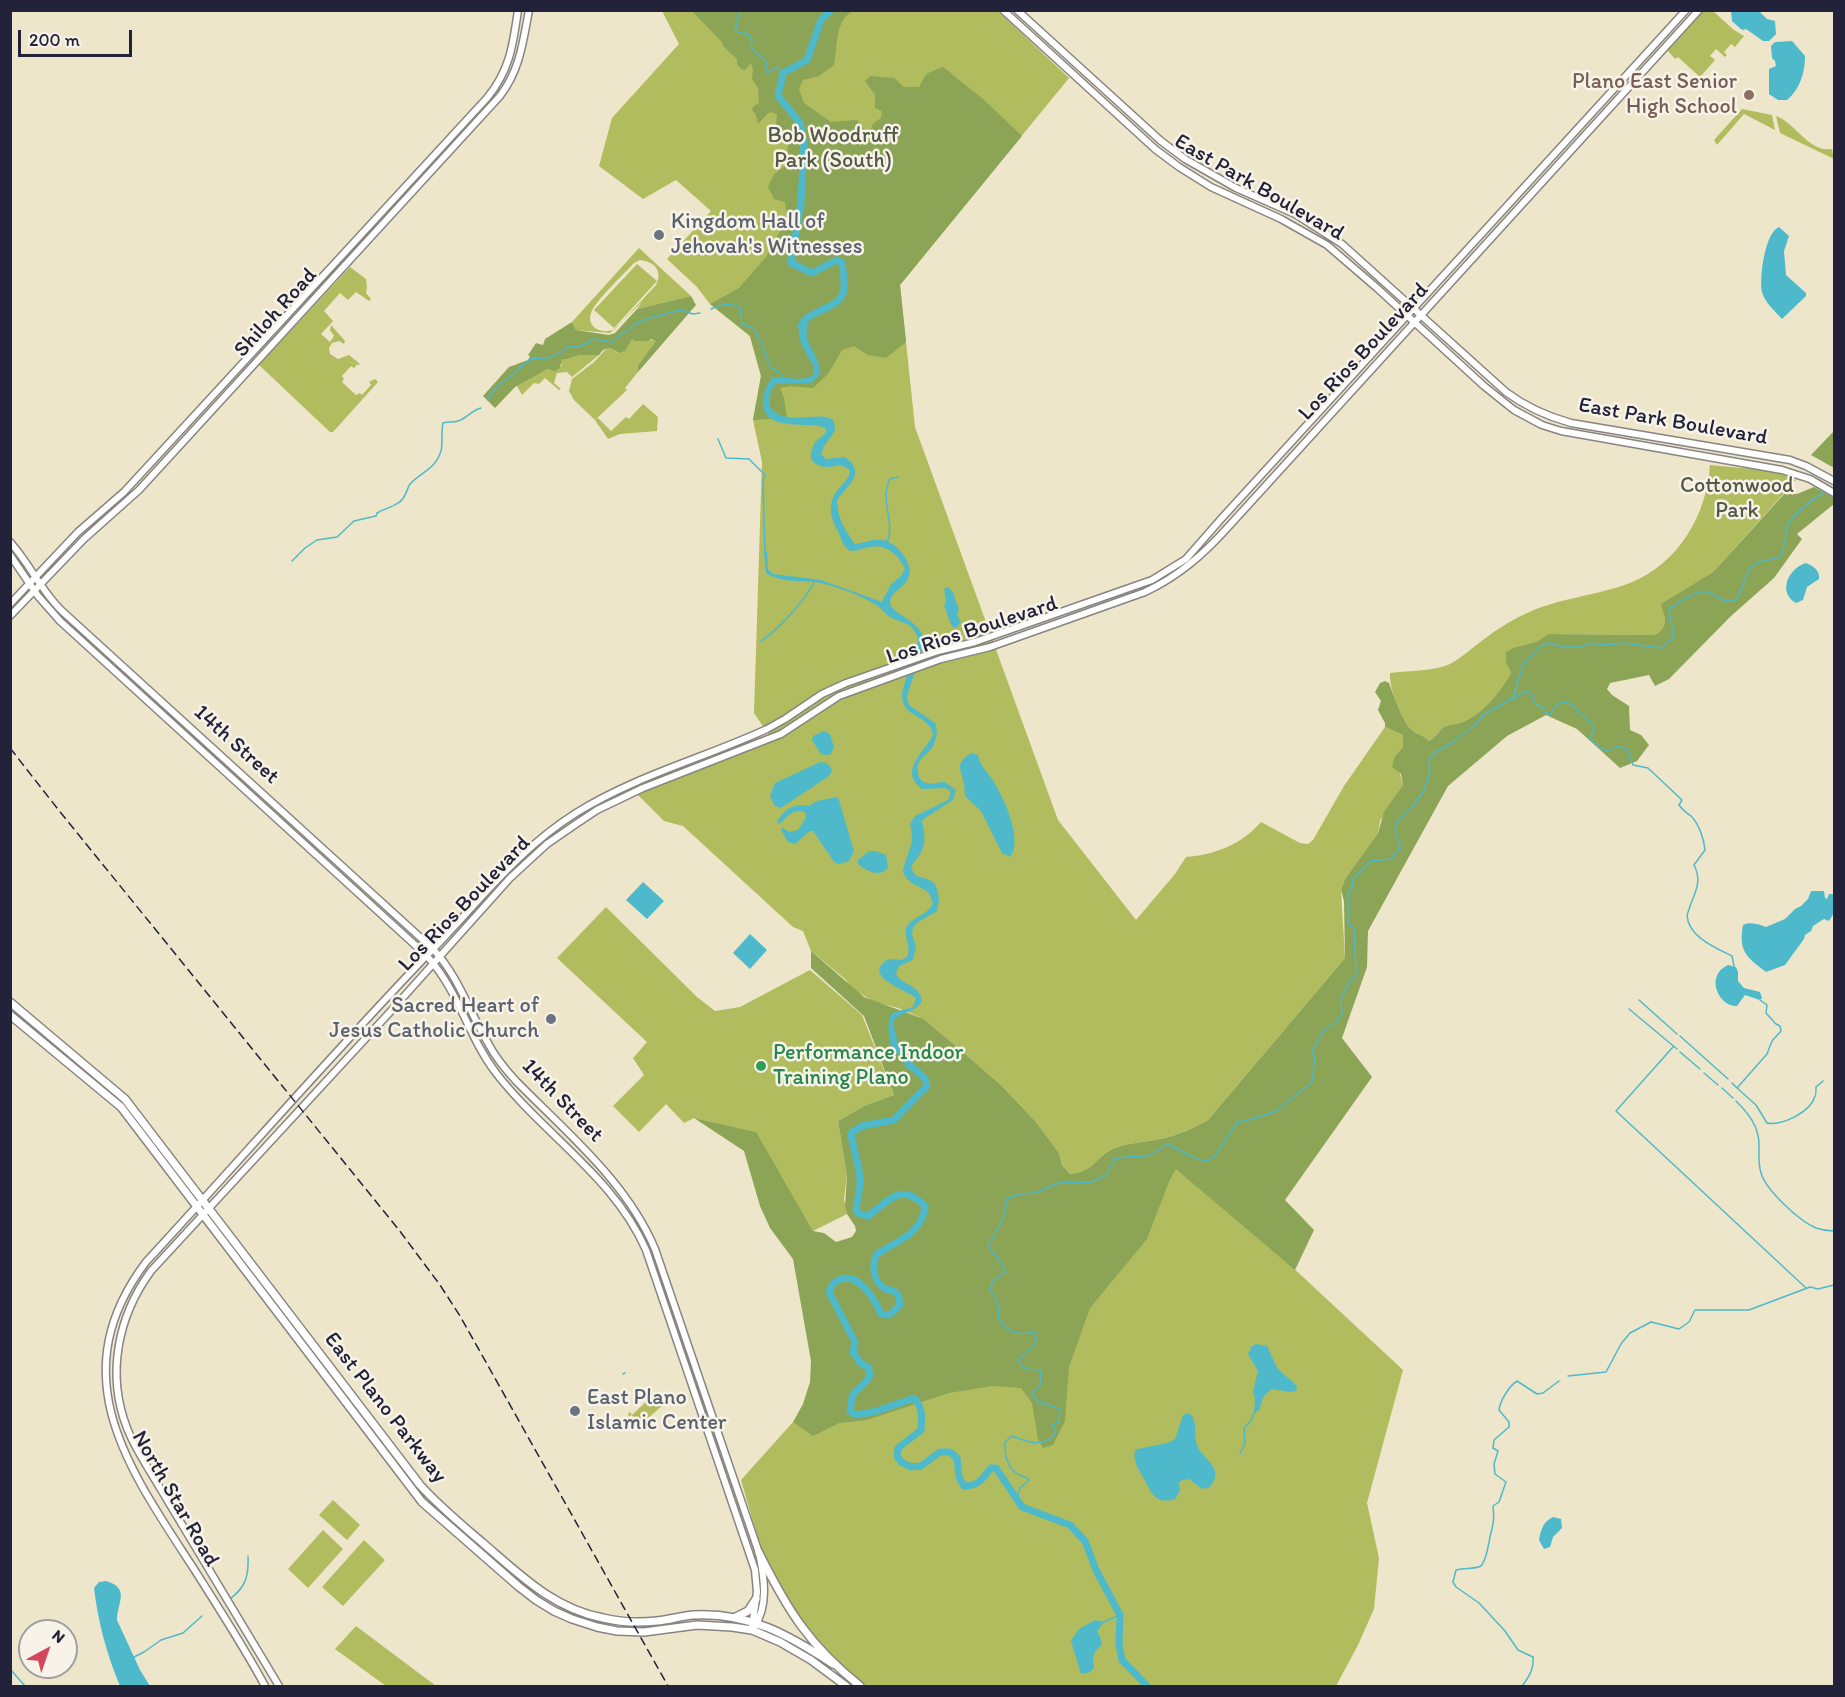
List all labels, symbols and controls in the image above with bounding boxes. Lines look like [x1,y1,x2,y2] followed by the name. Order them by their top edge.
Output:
[21,18,135,56] scale bar
[29,29,80,51] text: 200 m
[1572,69,1737,120] place label: Plano East Senior High School
[1742,88,1756,102] marker: Plano East Senior High School
[767,123,899,174] park label: Bob Woodruff Park (South)
[1169,129,1349,247] street label: East Park Boulevard
[671,209,862,260] place label: Kingdom Hall of Jehovah's Witnesses
[652,228,666,242] marker: Kingdom Hall of Jehovah's Witnesses
[229,263,323,363] street label: Shiloh Road
[1293,278,1435,426] street label: Los Rios Boulevard
[1576,392,1770,452] street label: East Park Boulevard
[1680,473,1794,524] park label: Cottonwood Park
[883,591,1061,671] street label: Los Rios Boulevard
[188,700,284,790] street label: 14th Street
[393,831,537,977] street label: Los Rios Boulevard
[329,993,539,1044] place label: Sacred Heart of Jesus Catholic Church
[544,1012,558,1026] marker: Sacred Heart of Jesus Catholic Church
[773,1040,963,1092] place label: Performance Indoor Training Plano
[516,1054,608,1148] street label: 14th Street
[754,1059,768,1073] marker: Performance Indoor Training Plano
[318,1327,452,1489] street label: East Plano Parkway
[587,1385,727,1436] place label: East Plano Islamic Center
[568,1404,582,1418] marker: East Plano Islamic Center
[125,1426,225,1572] street label: North Star Road
[18,1619,78,1679] north arrow
[48,1626,69,1647] text: N

